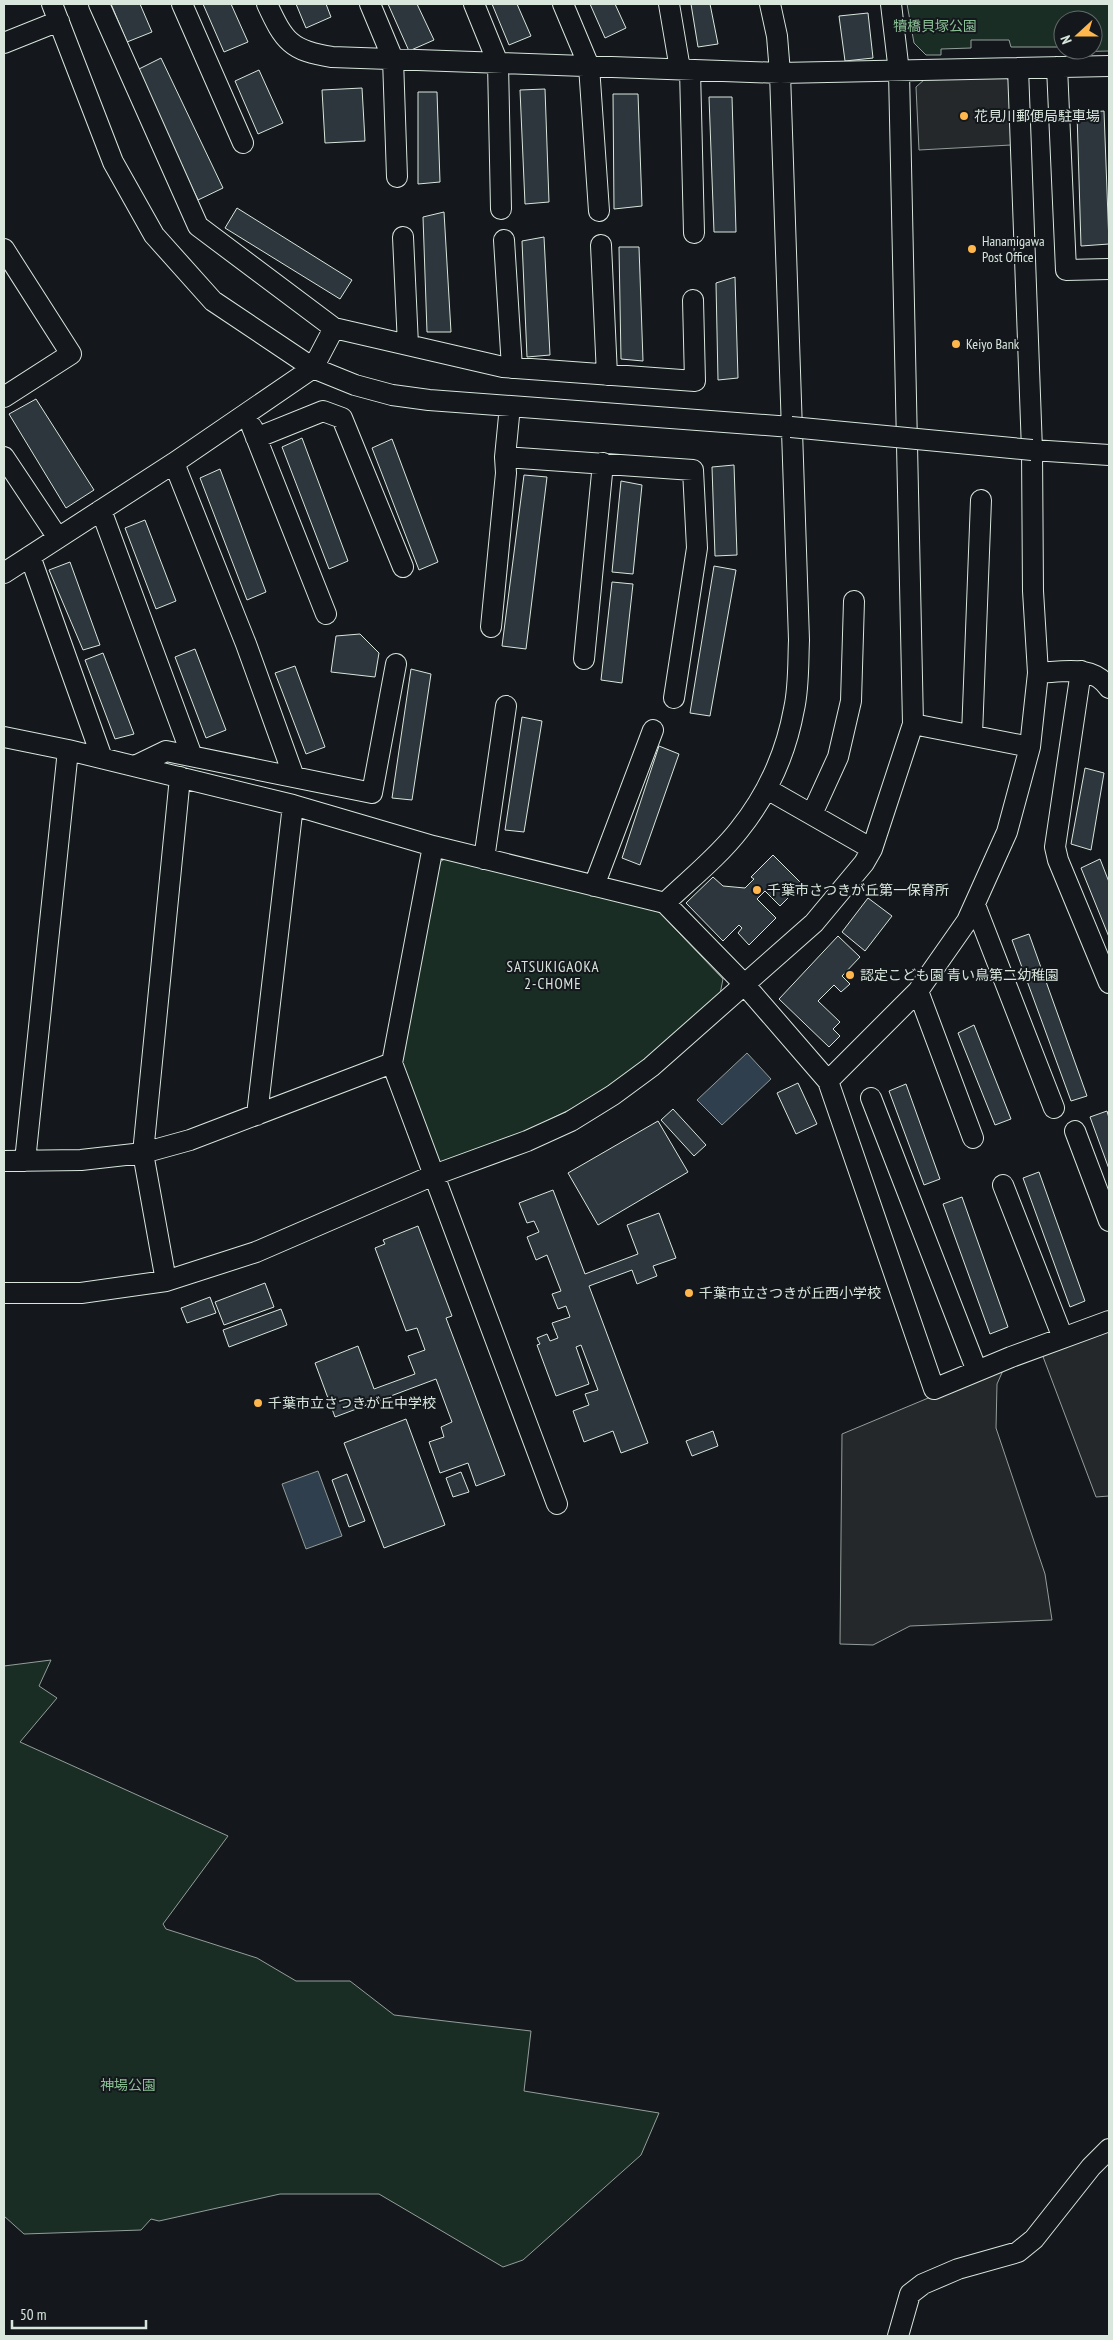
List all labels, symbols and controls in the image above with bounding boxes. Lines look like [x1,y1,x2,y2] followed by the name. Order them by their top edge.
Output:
[1053,10,1103,60] north arrow
[893,17,977,35] park label: 犢橋貝塚公園
[1056,33,1076,46] text: N
[974,107,1100,125] place label: 花見川郵便局駐車場
[958,110,970,122] marker: 花見川郵便局駐車場
[982,232,1045,266] place label: Hanamigawa Post Office
[966,243,978,255] marker: Hanamigawa Post Office
[966,335,1020,353] place label: Keiyo Bank
[950,338,962,350] marker: Keiyo Bank
[767,881,949,899] place label: 千葉市さつきが丘第一保育所
[751,884,763,896] marker: 千葉市さつきが丘第一保育所
[506,957,600,993] district label: SATSUKIGAOKA 2-CHOME
[860,966,1059,984] place label: 認定こども園 青い鳥第二幼稚園
[844,969,856,981] marker: 認定こども園 青い鳥第二幼稚園
[699,1284,881,1302] place label: 千葉市立さつきが丘西小学校
[683,1287,695,1299] marker: 千葉市立さつきが丘西小学校
[268,1394,436,1412] place label: 千葉市立さつきが丘中学校
[252,1397,264,1409] marker: 千葉市立さつきが丘中学校
[100,2076,156,2094] park label: 神場公園
[12,2298,146,2330] scale bar
[20,2305,46,2324] text: 50 m

